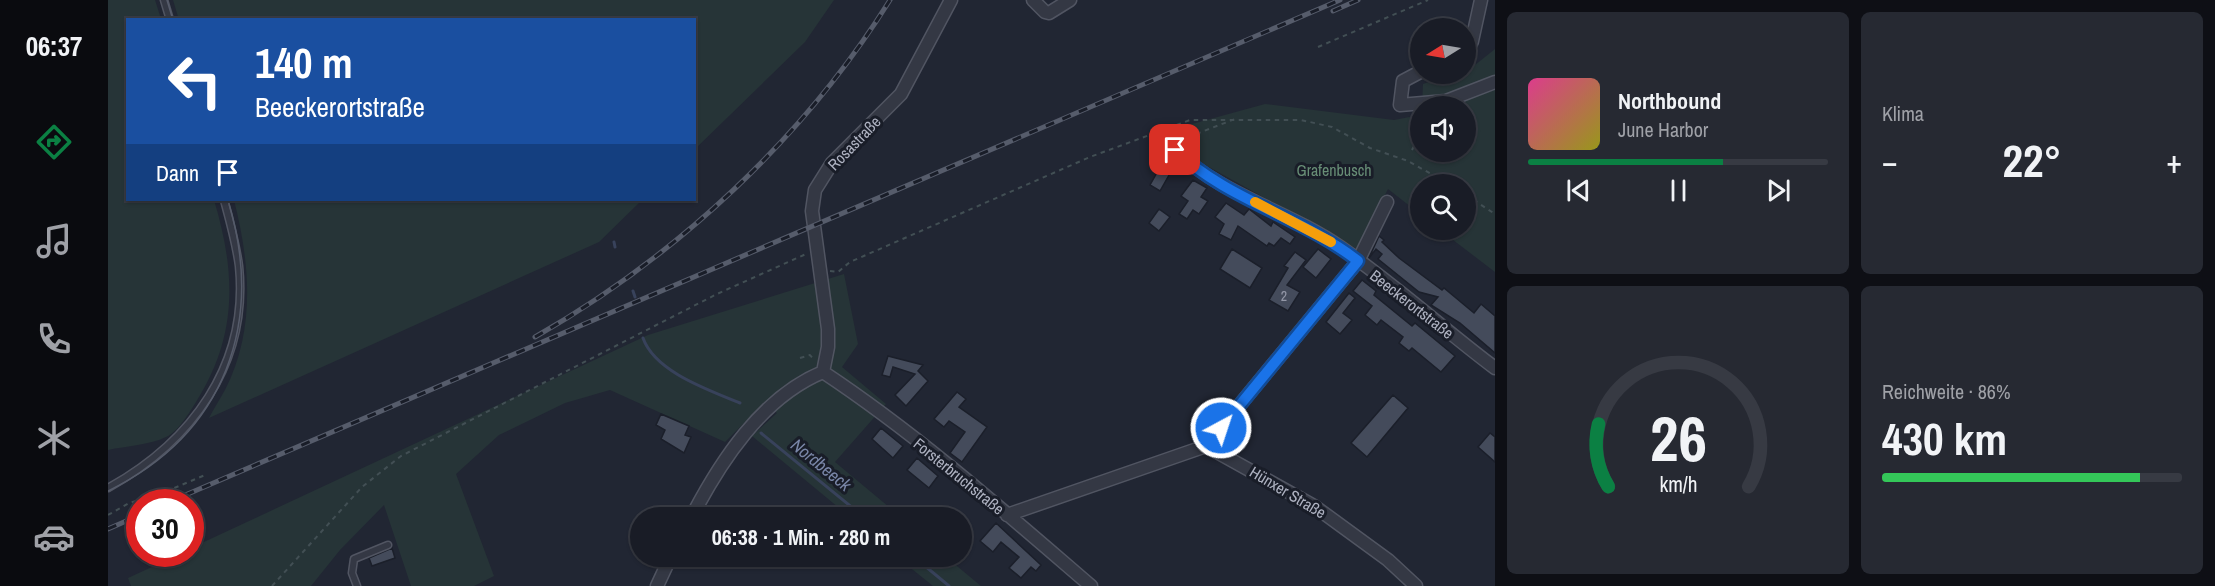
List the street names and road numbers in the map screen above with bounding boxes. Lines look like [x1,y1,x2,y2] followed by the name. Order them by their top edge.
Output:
[823,111,885,175] street label: Rosastraße
[1366,264,1458,344] street label: Beeckerortstraße
[909,433,1009,519] street label: Forsterbruchstraße
[1246,461,1330,523] street label: Hünxer Straße

